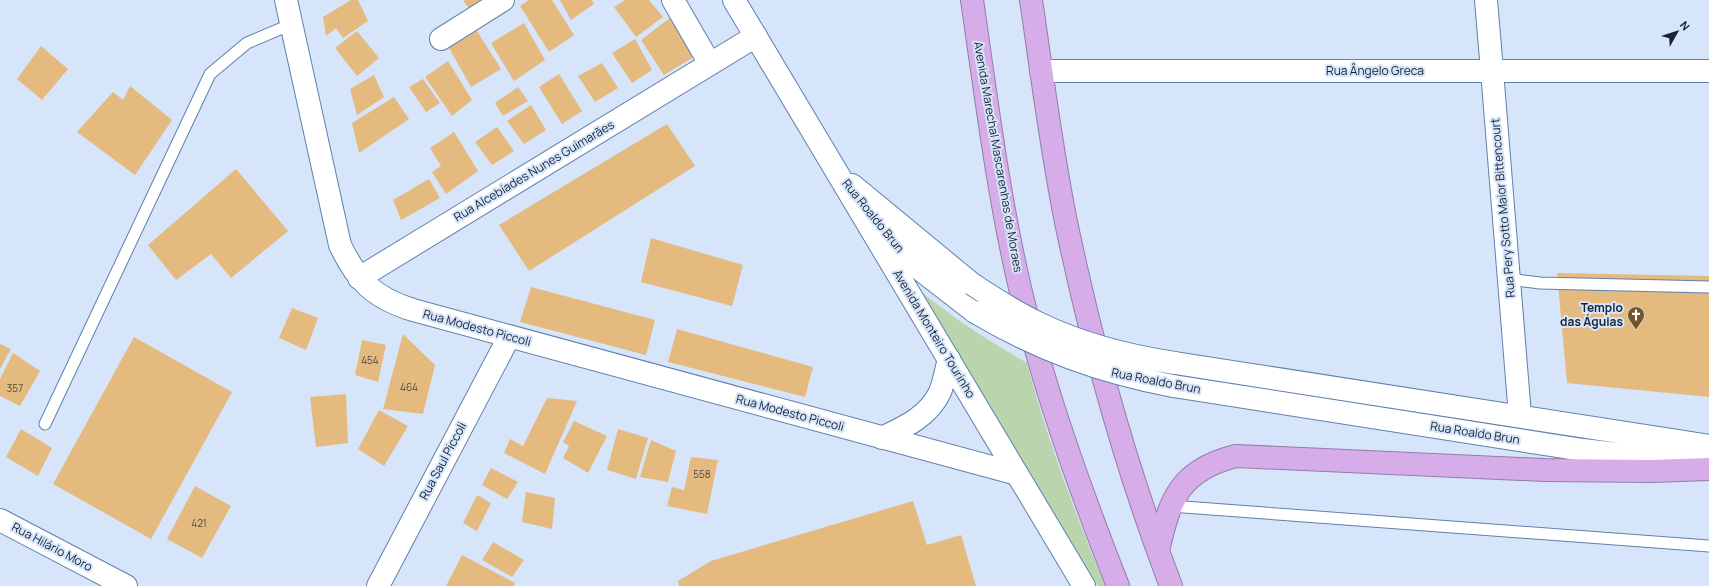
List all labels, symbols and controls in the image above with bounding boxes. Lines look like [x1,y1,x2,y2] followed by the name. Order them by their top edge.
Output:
[1657,12,1697,52] north arrow
[1677,18,1694,33] text: N
[970,40,1027,274] street label: Avenida Marechal Mascarenhas de Moraes
[1326,62,1424,79] street label: Rua Ângelo Greca
[450,116,617,225] street label: Rua Alcebíades Nunes Guimarães
[1486,117,1519,298] street label: Rua Pery Sotto Maior Bittencourt
[838,175,908,256] street label: Rua Roaldo Brun
[889,266,980,401] street label: Avenida Monteiro Tourinho
[1560,299,1623,330] place label: Templo das Águias
[421,305,533,350] street label: Rua Modesto Piccoli
[1626,305,1646,330] church icon: Templo das Águias
[361,353,379,367] house number: 454
[1110,364,1202,397] street label: Rua Roaldo Brun
[400,380,418,394] house number: 464
[7,381,23,395] house number: 357
[734,390,846,435] street label: Rua Modesto Piccoli
[1429,417,1521,448] street label: Rua Roaldo Brun
[415,419,470,503] street label: Rua Saul Piccoli
[693,467,711,481] house number: 558
[191,516,207,530] house number: 421
[9,518,96,575] street label: Rua Hilário Moro

